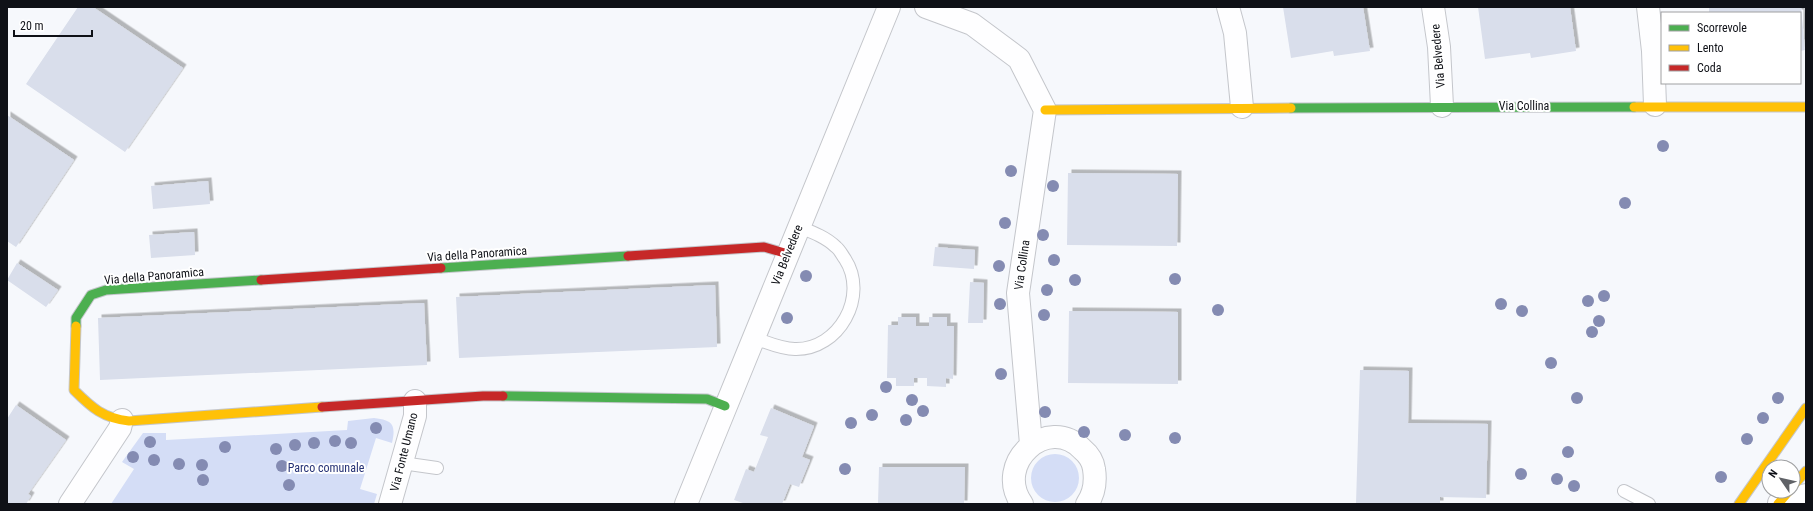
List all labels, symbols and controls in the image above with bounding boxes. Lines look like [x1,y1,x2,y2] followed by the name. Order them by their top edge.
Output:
[14,12,92,38] scale bar
[1661,12,1801,84] legend
[20,19,44,33] text: 20 m
[1697,21,1747,35] text: Scorrevole
[1428,23,1448,89] street label: Via Belvedere
[1697,41,1724,55] text: Lento
[1697,61,1722,75] text: Coda
[1499,99,1550,113] street label: Via Collina
[768,222,806,287] street label: Via Belvedere
[1012,239,1032,291] street label: Via Collina
[427,244,528,264] street label: Via della Panoramica
[104,265,205,287] street label: Via della Panoramica
[387,411,421,493] street label: Via Fonte Umano
[1761,459,1801,499] north arrow
[288,461,365,475] park label: Parco comunale
[1766,467,1781,480] text: N

